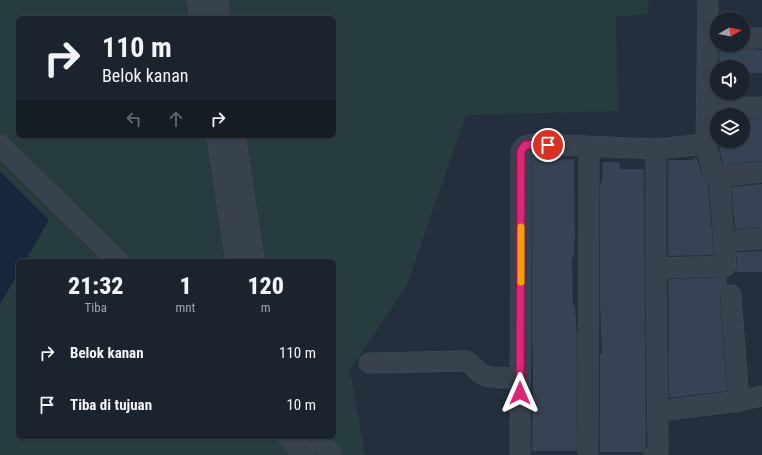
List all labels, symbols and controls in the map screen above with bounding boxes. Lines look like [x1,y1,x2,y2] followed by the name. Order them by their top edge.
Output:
[710,12,750,52] north arrow
[710,12,750,148] map controls
[102,31,172,64] text: 110 m
[36,32,88,84] icon: right
[710,60,750,100] button: sound
[102,65,188,86] text: Belok kanan
[123,108,145,130] icon: left
[165,108,187,130] icon: ahead
[207,108,229,130] icon: right
[710,108,750,148] button: layers
[531,128,565,162] pin
[537,134,559,156] icon: arrive
[68,272,124,300] text: 21:32
[179,272,192,300] text: 1
[247,272,284,300] text: 120
[85,300,107,315] text: Tiba
[176,300,195,315] text: mnt
[261,300,271,315] text: m
[36,342,58,364] icon: right
[70,344,144,362] text: Belok kanan
[279,344,316,362] text: 110 m
[499,372,541,414] position arrow
[36,394,58,416] icon: arrive
[70,396,152,414] text: Tiba di tujuan
[286,396,316,414] text: 10 m

